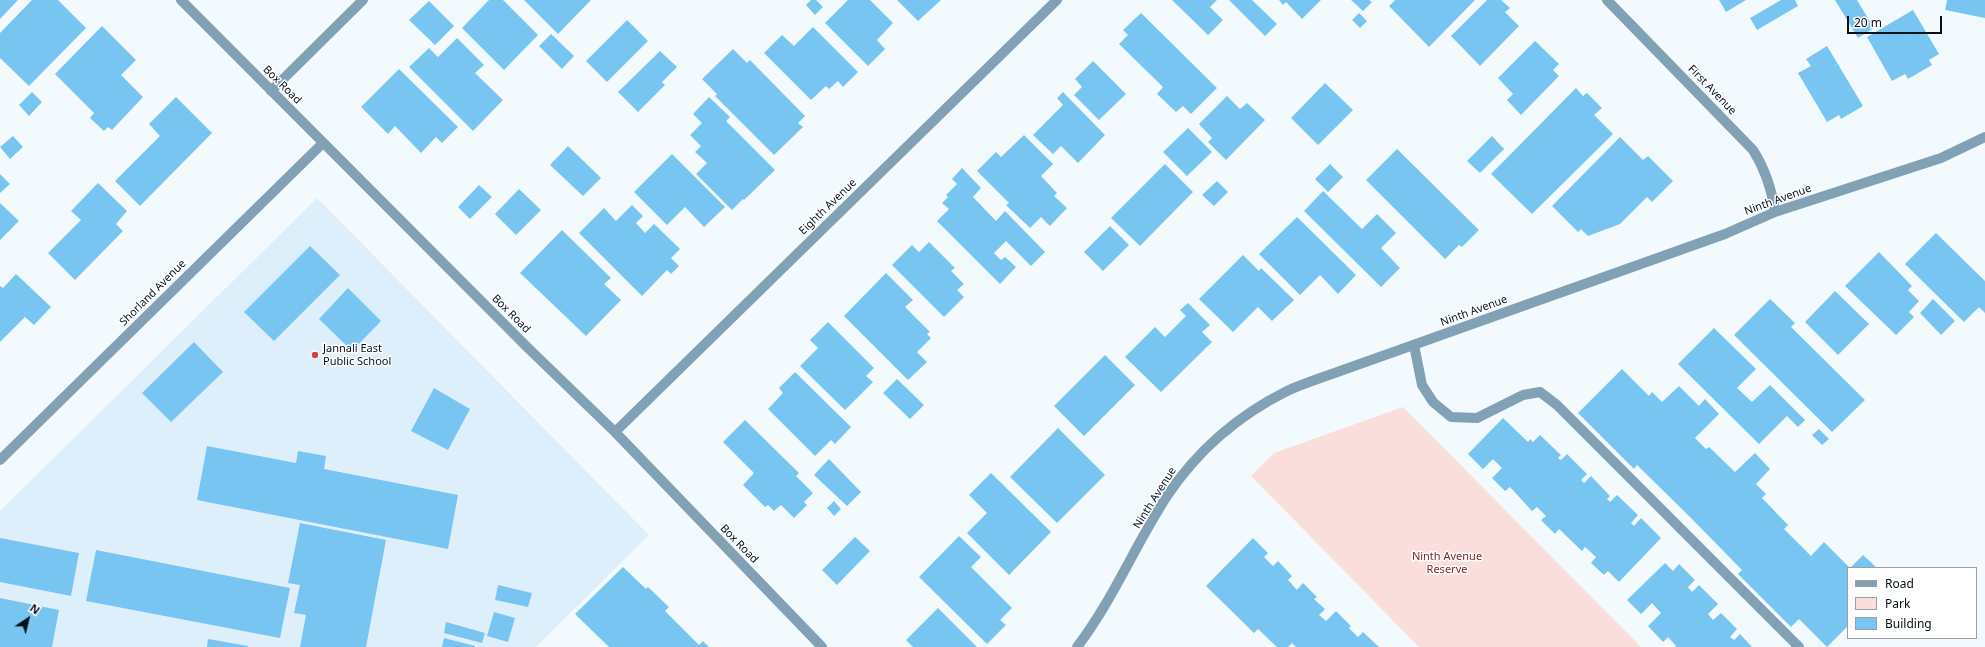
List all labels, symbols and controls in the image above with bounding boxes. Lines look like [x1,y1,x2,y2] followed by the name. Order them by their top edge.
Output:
[1849,8,1944,34] scale bar
[1854,14,1882,31] text: 20 m
[1685,62,1739,118] street label: First Avenue
[260,63,304,107] street label: Box Road
[797,176,859,238] street label: Eighth Avenue
[1743,182,1813,218] street label: Ninth Avenue
[117,257,189,329] street label: Shorland Avenue
[489,292,533,336] street label: Box Road
[1439,293,1509,329] street label: Ninth Avenue
[323,342,391,368] place label: Jannali East Public School
[310,350,320,360] marker: Jannali East Public School
[1131,465,1179,531] street label: Ninth Avenue
[717,522,761,566] street label: Box Road
[1412,550,1482,576] park label: Ninth Avenue Reserve
[1847,567,1977,639] legend
[1885,575,1914,592] text: Road
[1885,595,1910,612] text: Park
[8,599,48,639] north arrow
[27,600,43,617] text: N
[1885,615,1932,632] text: Building

